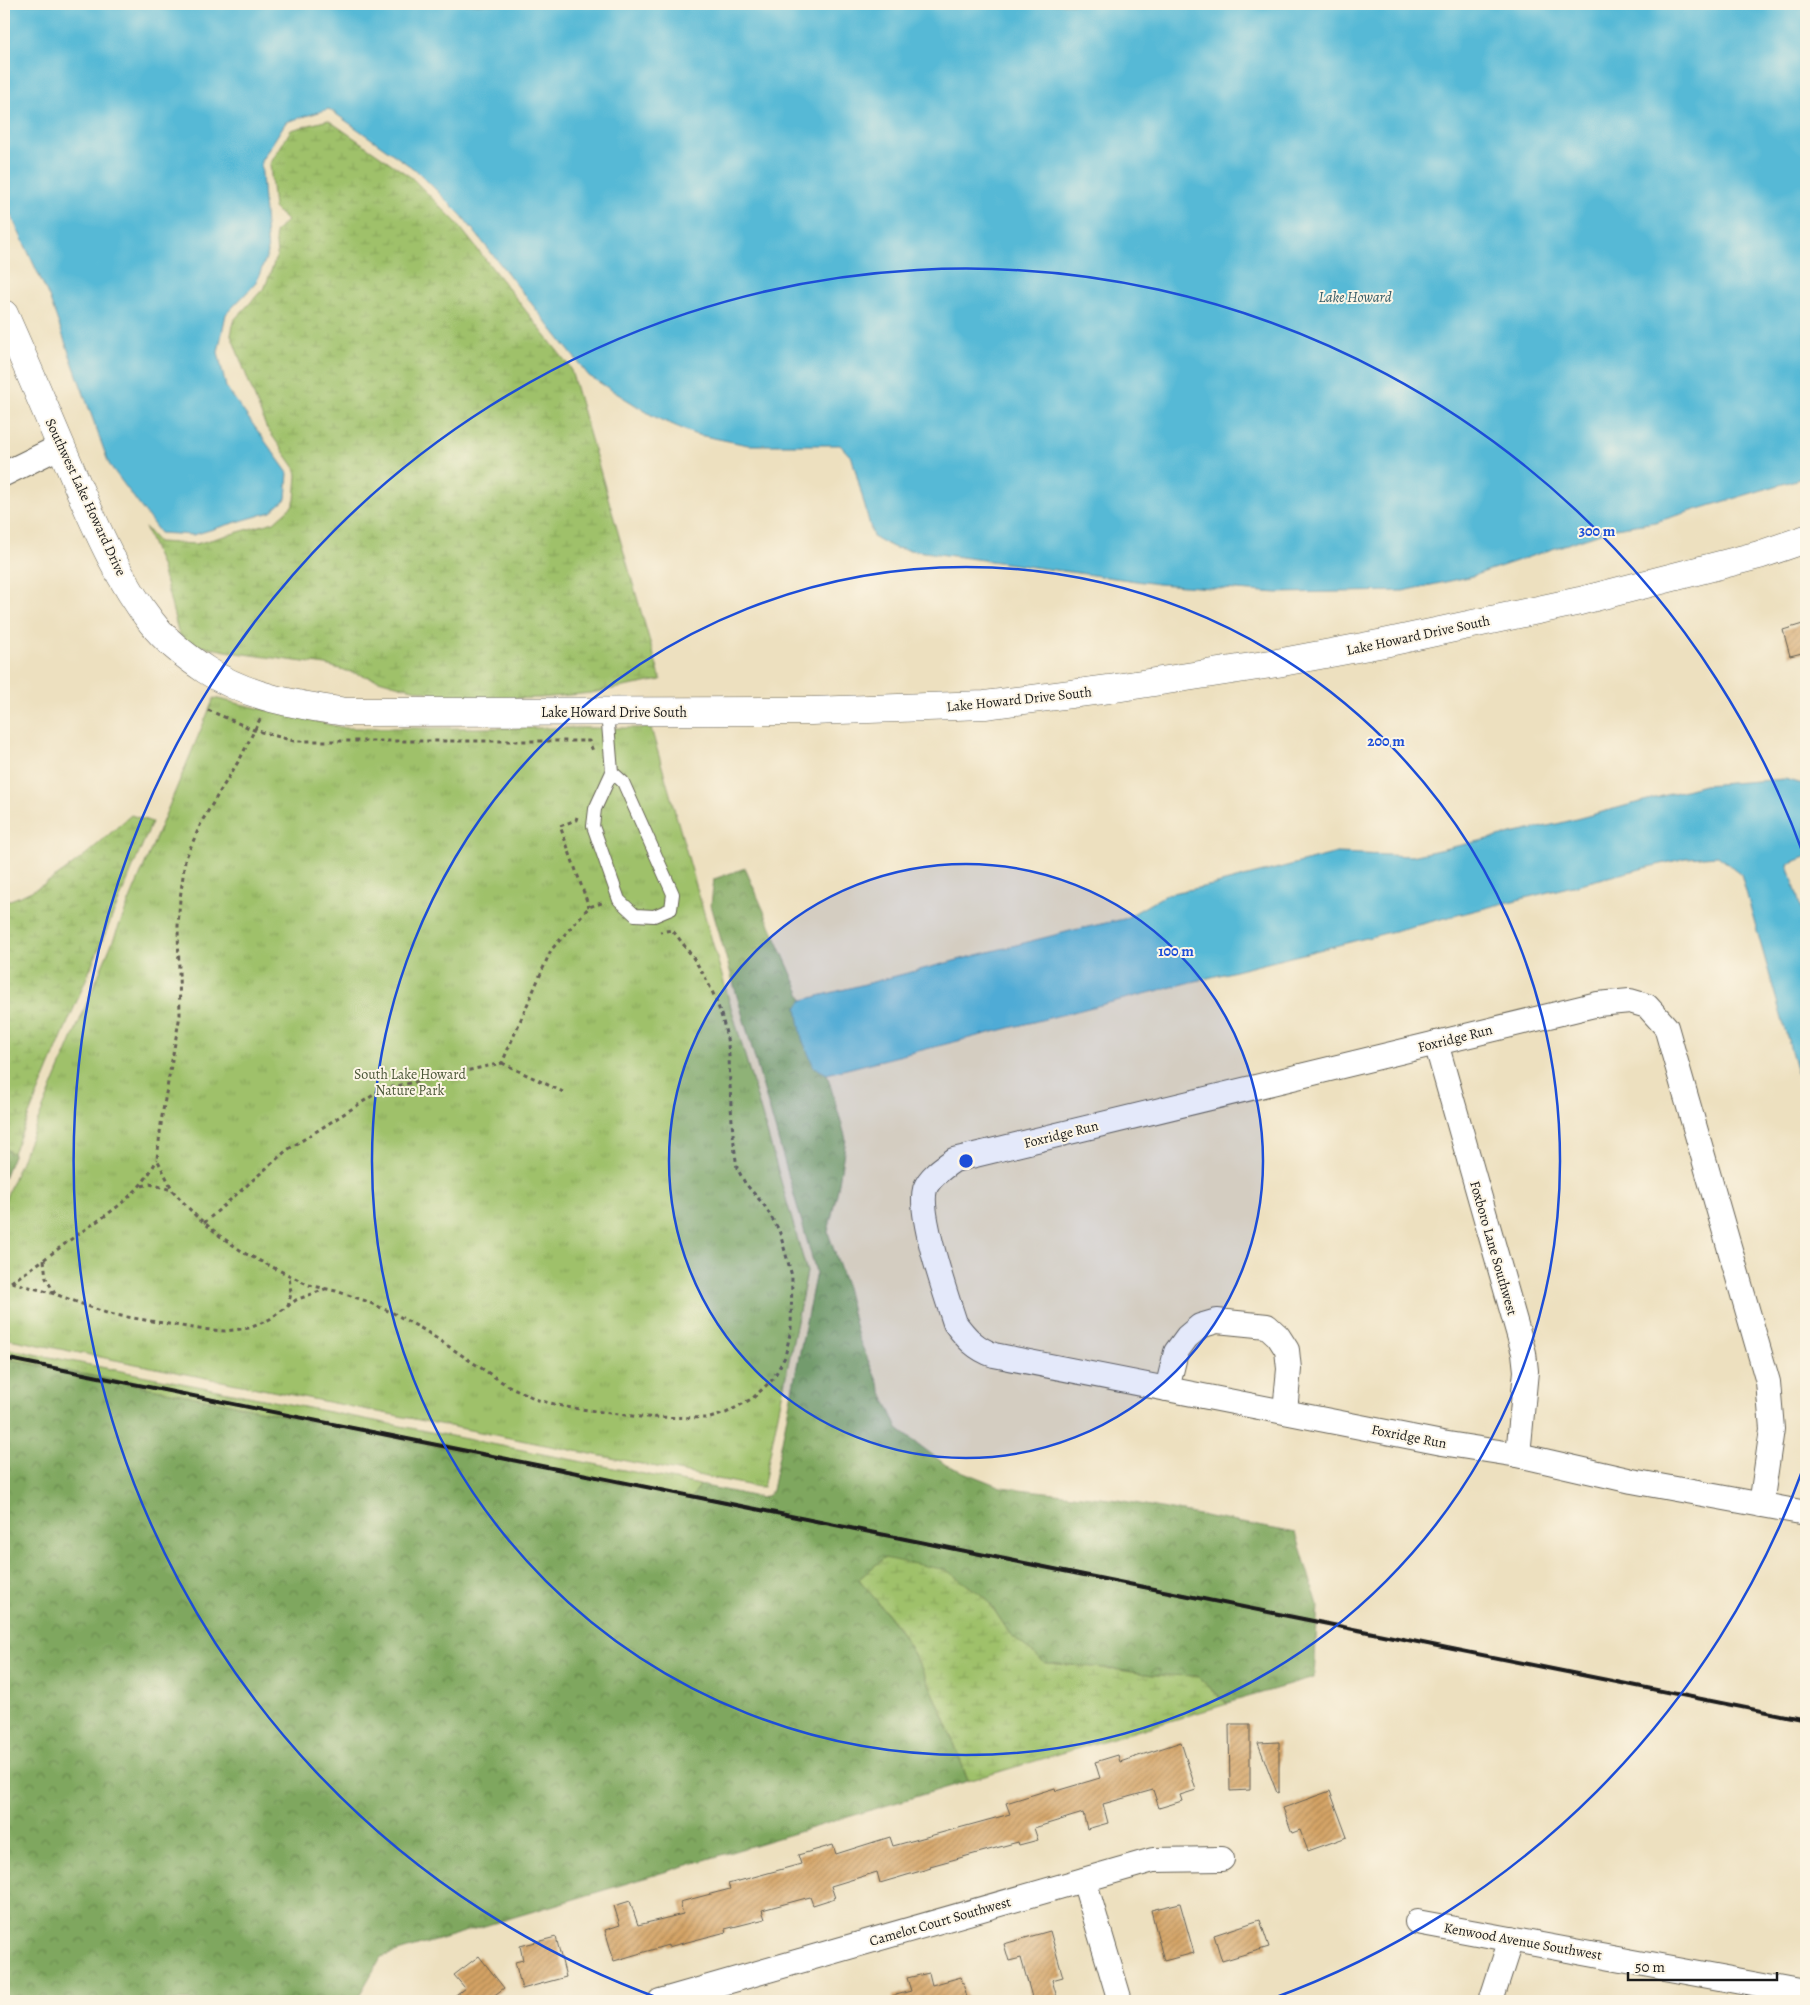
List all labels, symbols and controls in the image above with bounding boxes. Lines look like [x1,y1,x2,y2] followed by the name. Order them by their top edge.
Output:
[1318,287,1392,307] water label: Lake Howard
[41,415,130,579] street label: Southwest Lake Howard Drive
[1579,521,1616,541] text: 300 m
[1345,611,1492,660] street label: Lake Howard Drive South
[945,682,1093,717] street label: Lake Howard Drive South
[541,703,688,722] street label: Lake Howard Drive South
[1367,731,1405,751] text: 200 m
[1158,941,1194,961] text: 100 m
[1416,1020,1495,1057] street label: Foxridge Run
[354,1065,466,1100] park label: South Lake Howard Nature Park
[1022,1116,1101,1153] street label: Foxridge Run
[957,1152,975,1170] centre of rings
[1465,1179,1522,1318] street label: Foxboro Lane Southwest
[1370,1420,1448,1453] street label: Foxridge Run
[867,1892,1014,1951] street label: Camelot Court Southwest
[1442,1918,1604,1965] street label: Kenwood Avenue Southwest
[1628,1950,1776,1982] scale bar
[1635,1957,1665,1977] text: 50 m

